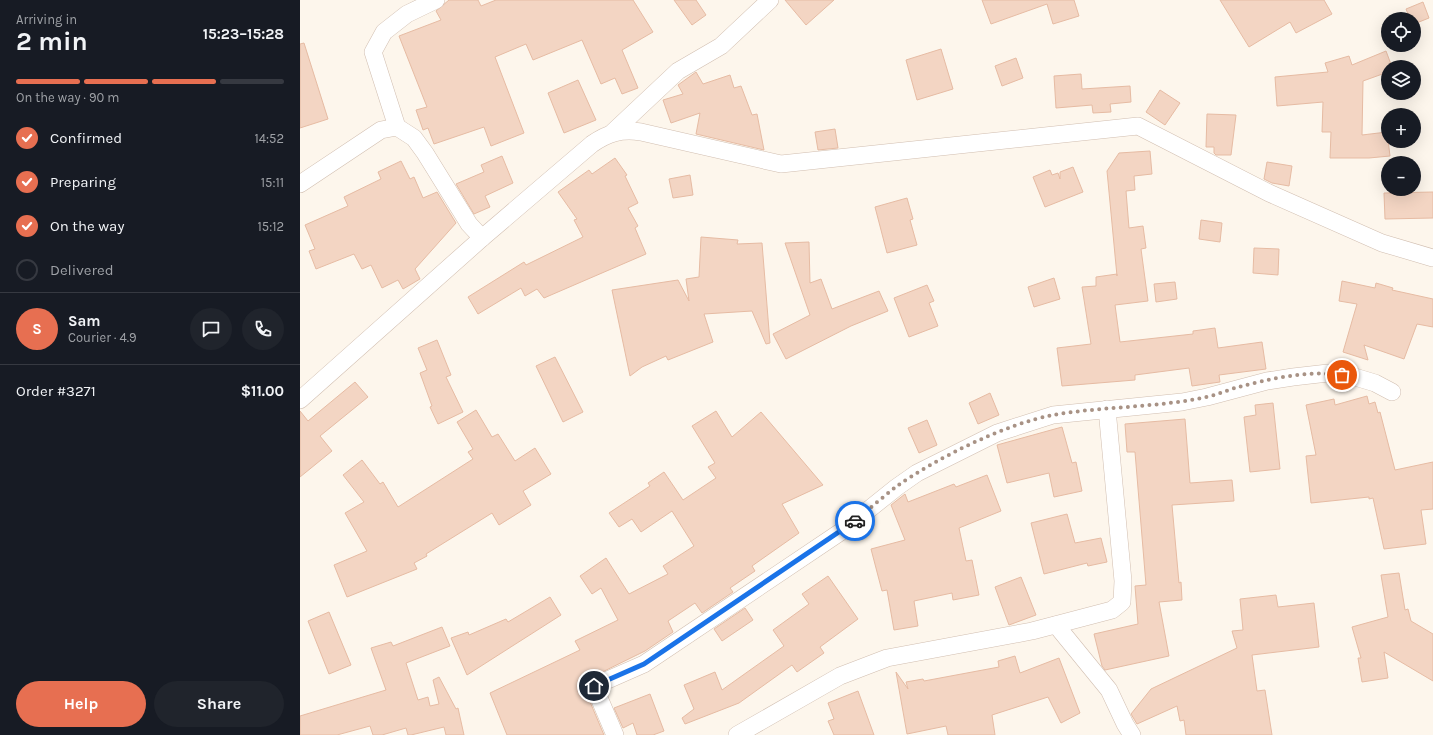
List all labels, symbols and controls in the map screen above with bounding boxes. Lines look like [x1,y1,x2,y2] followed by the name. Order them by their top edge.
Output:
[16,12,77,27] text: Arriving in
[1381,12,1421,196] map controls
[1381,12,1421,52] button: locate
[203,25,284,43] text: 15:23–15:28
[16,26,88,57] text: 2 min
[1381,60,1421,100] button: layers
[16,90,119,105] text: On the way · 90 m
[1381,108,1421,148] button: +
[16,127,38,149] icon: check
[50,129,122,147] text: Confirmed
[255,131,284,146] text: 14:52
[1381,156,1421,196] button: −
[16,171,38,193] icon: check
[50,173,116,191] text: Preparing
[261,175,284,190] text: 15:11
[16,215,38,237] icon: check
[50,217,124,235] text: On the way
[258,219,284,234] text: 15:12
[50,261,114,279] text: Delivered
[190,308,232,350] button: chat
[242,308,284,350] button: phone
[68,312,101,330] text: Sam
[32,320,42,338] text: S
[68,330,137,345] text: Courier · 4.9
[1325,358,1359,392] pin
[1331,364,1353,386] icon: bag
[16,382,96,400] text: Order #3271
[241,382,284,400] text: $11.00
[835,501,875,541] courier
[844,510,866,532] icon: car
[577,669,611,703] pin
[583,675,605,697] icon: home
[16,681,146,727] button: Help
[154,681,284,727] button: Share

